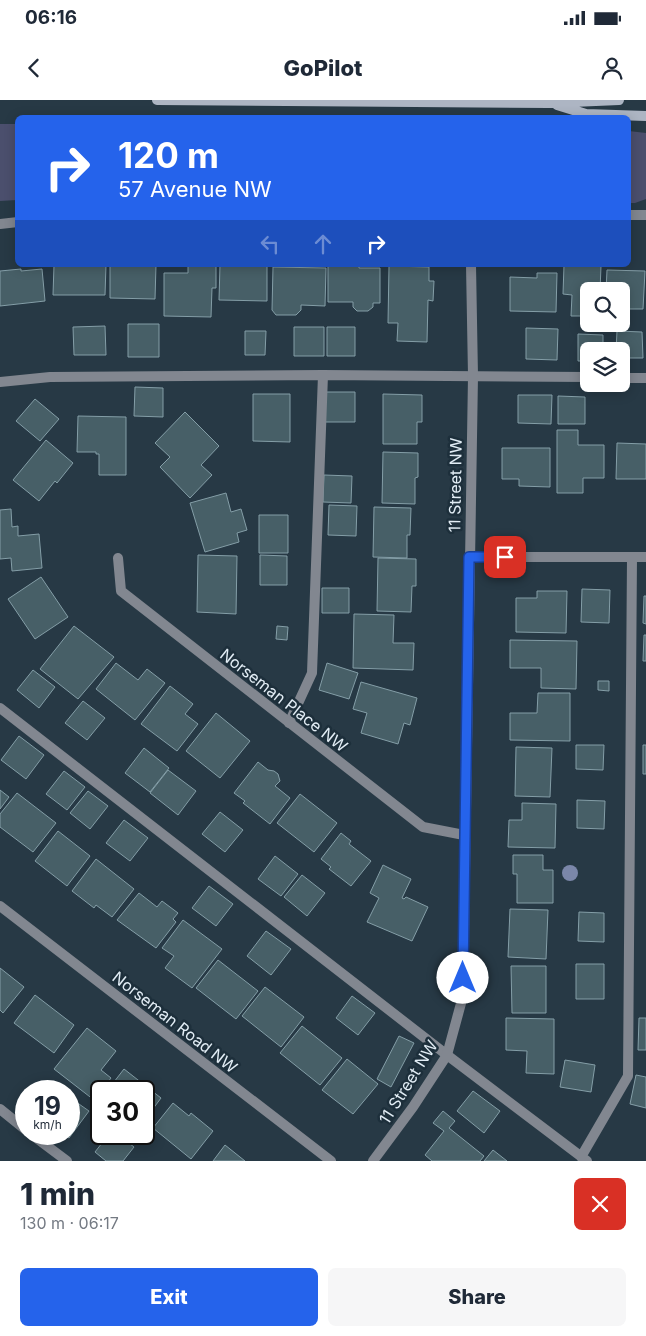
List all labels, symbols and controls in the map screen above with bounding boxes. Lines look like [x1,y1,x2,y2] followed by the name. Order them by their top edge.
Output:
[25,6,77,29] text: 06:16
[20,54,48,82] icon: back
[598,54,626,82] icon: person
[284,55,363,81] text: GoPilot
[118,134,219,176] text: 120 m
[35,135,100,200] icon: right
[118,176,272,202] text: 57 Avenue NW
[256,230,284,258] icon: left
[309,230,337,258] icon: ahead
[362,230,390,258] icon: right
[580,282,630,392] map controls
[580,282,630,332] button: search
[580,342,630,392] button: layers
[444,437,466,533] street label: 11 Street NW
[484,536,526,578] pin
[491,543,519,571] icon: arrive
[216,644,352,756] street label: Norseman Place NW
[436,951,488,1003] position arrow
[108,967,242,1077] street label: Norseman Road NW
[374,1036,442,1128] street label: 11 Street NW
[90,1080,155,1145] speed limit sign: 30
[34,1091,61,1121] text: 19
[33,1117,62,1132] text: km/h
[20,1176,95,1212] text: 1 min
[574,1178,626,1230] button: close
[20,1213,119,1233] text: 130 m · 06:17
[20,1268,318,1326] button: Exit
[328,1268,626,1326] button: Share

